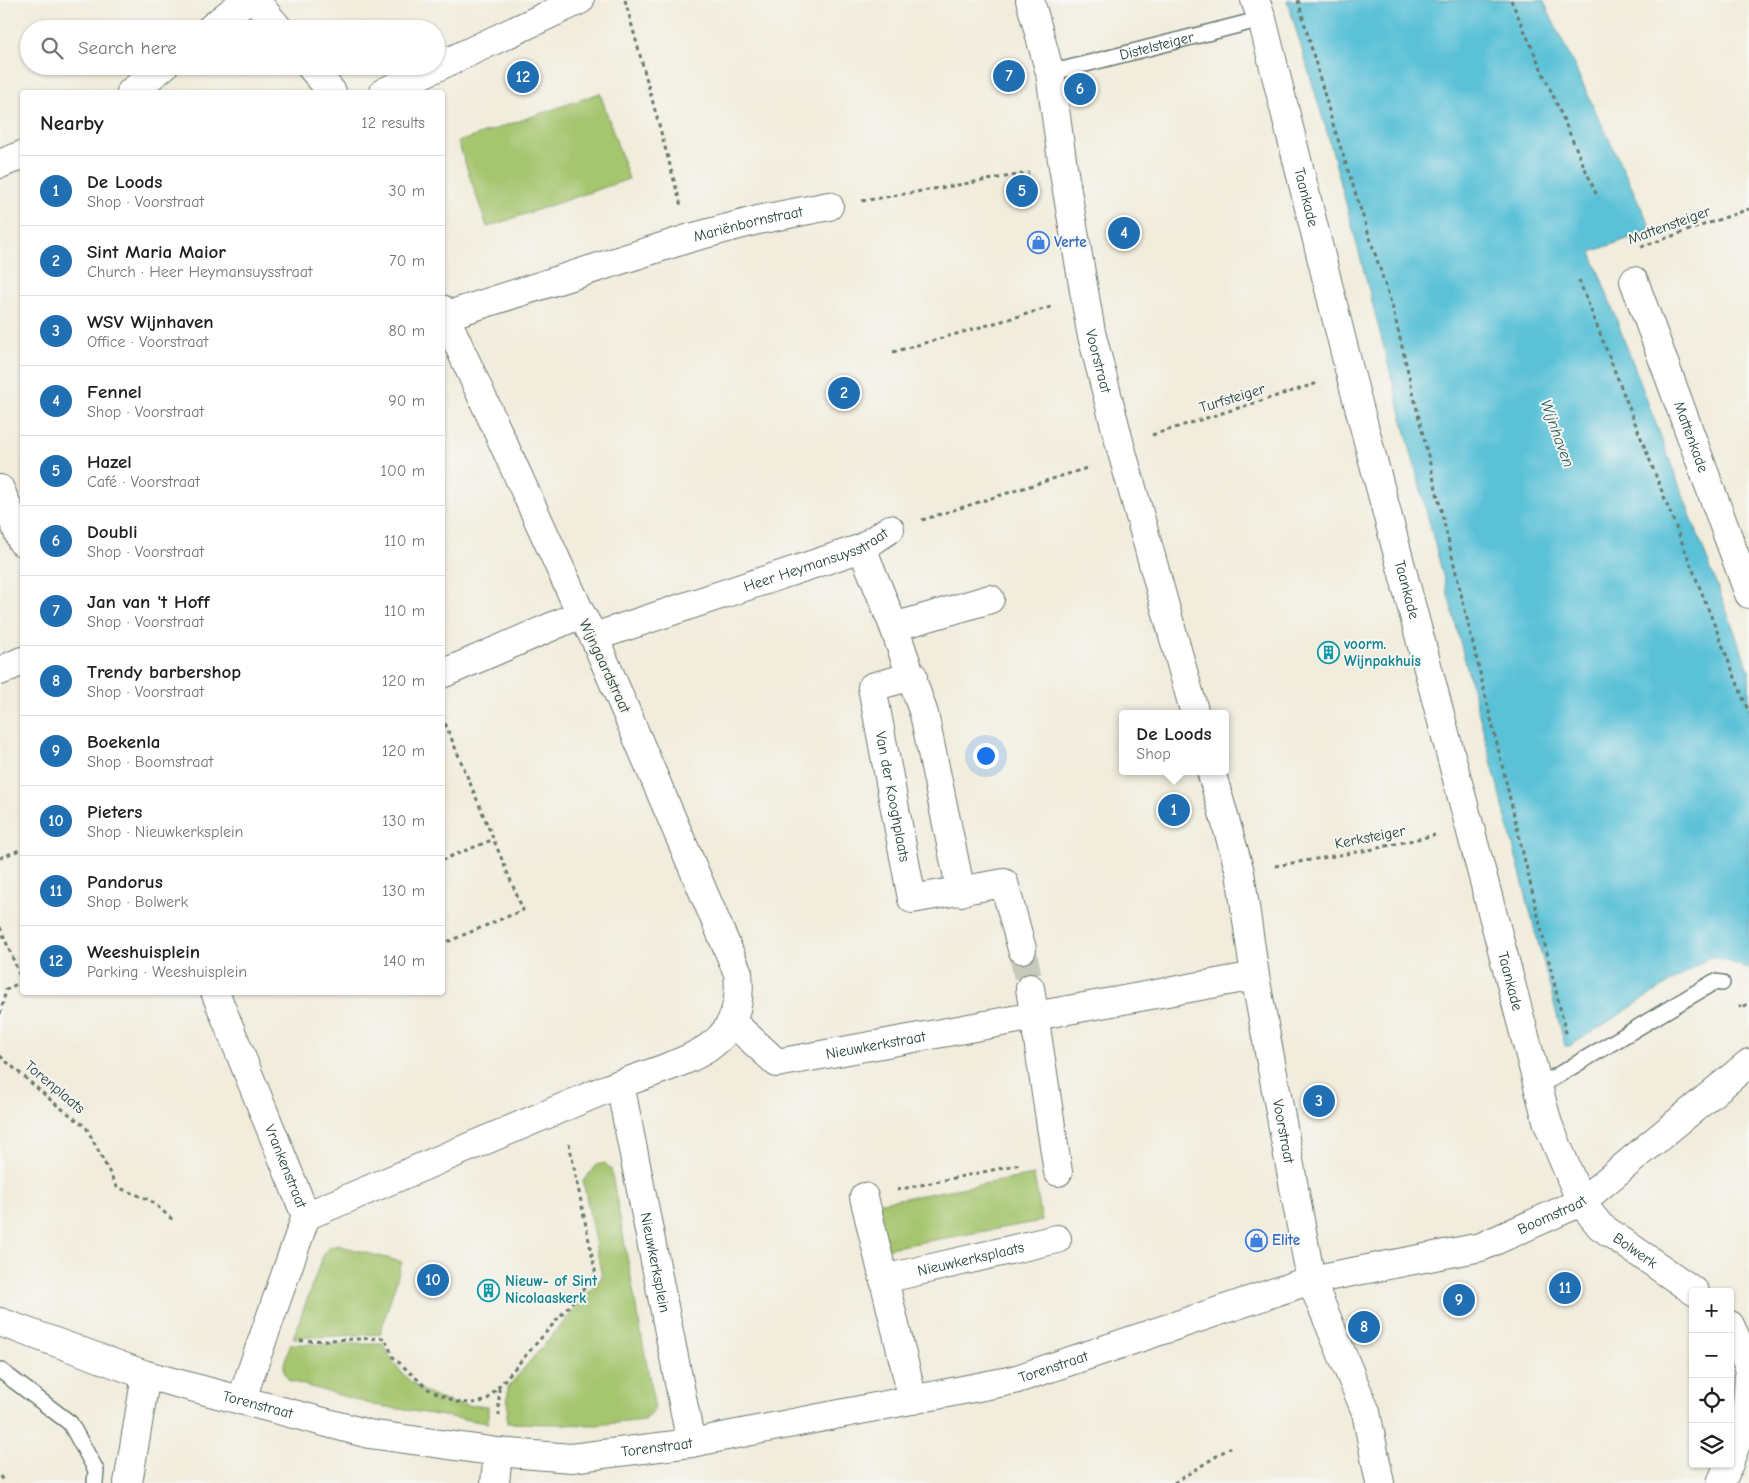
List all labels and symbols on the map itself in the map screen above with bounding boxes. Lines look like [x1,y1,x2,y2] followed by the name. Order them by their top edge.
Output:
[1117,28,1196,64] street label: Distelsteiger
[993,57,1025,95] pin: 7
[507,58,539,96] pin: 12
[1064,70,1096,108] pin: 6
[1290,166,1322,229] street label: Taankade
[1006,172,1038,210] pin: 5
[691,202,805,246] street label: Mariënbornstraat
[1625,202,1713,248] street label: Mattensteiger
[1108,214,1140,252] pin: 4
[1026,230,1050,254] shop icon: Verte
[1054,233,1087,251] place label: Verte
[1082,327,1115,396] street label: Voorstraat
[828,374,860,412] pin: 2
[1197,379,1267,417] street label: Turfsteiger
[1536,397,1578,470] water label: Wijnhaven
[1670,399,1713,475] street label: Mattenkade
[741,524,892,596] street label: Heer Heymansuysstraat
[1391,558,1424,622] street label: Taankade
[575,616,635,716] street label: Wijngaardstraat
[1343,635,1421,670] place label: voorm. Wijnpakhuis
[1316,641,1340,665] building icon: voorm. Wijnpakhuis
[872,730,914,863] street label: Van der Kooghplaats
[973,743,999,769] your location
[1158,791,1190,829] pin: 1
[1333,821,1407,853] street label: Kerksteiger
[1494,950,1527,1013] street label: Taankade
[824,1027,928,1063] street label: Nieuwkerkstraat
[21,1057,89,1117] street label: Torenplaats
[1303,1082,1335,1120] pin: 3
[1269,1098,1298,1166] street label: Voorstraat
[261,1122,311,1211] street label: Vrankenstraat
[1515,1191,1591,1238] street label: Boomstraat
[637,1211,674,1314] street label: Nieuwkerksplein
[1244,1228,1268,1252] shop icon: Elite
[1610,1229,1662,1273] street label: Bolwerk
[1272,1231,1300,1249] place label: Elite
[916,1238,1026,1280] street label: Nieuwkerksplaats
[417,1261,449,1299] pin: 10
[1549,1269,1581,1307] pin: 11
[505,1272,598,1307] place label: Nieuw- of Sint Nicolaaskerk
[477,1278,501,1302] building icon: Nieuw- of Sint Nicolaaskerk
[1443,1281,1475,1319] pin: 9
[1348,1308,1380,1346] pin: 8
[1016,1347,1091,1387] street label: Torenstraat
[221,1387,296,1423] street label: Torenstraat
[620,1434,694,1461] street label: Torenstraat

